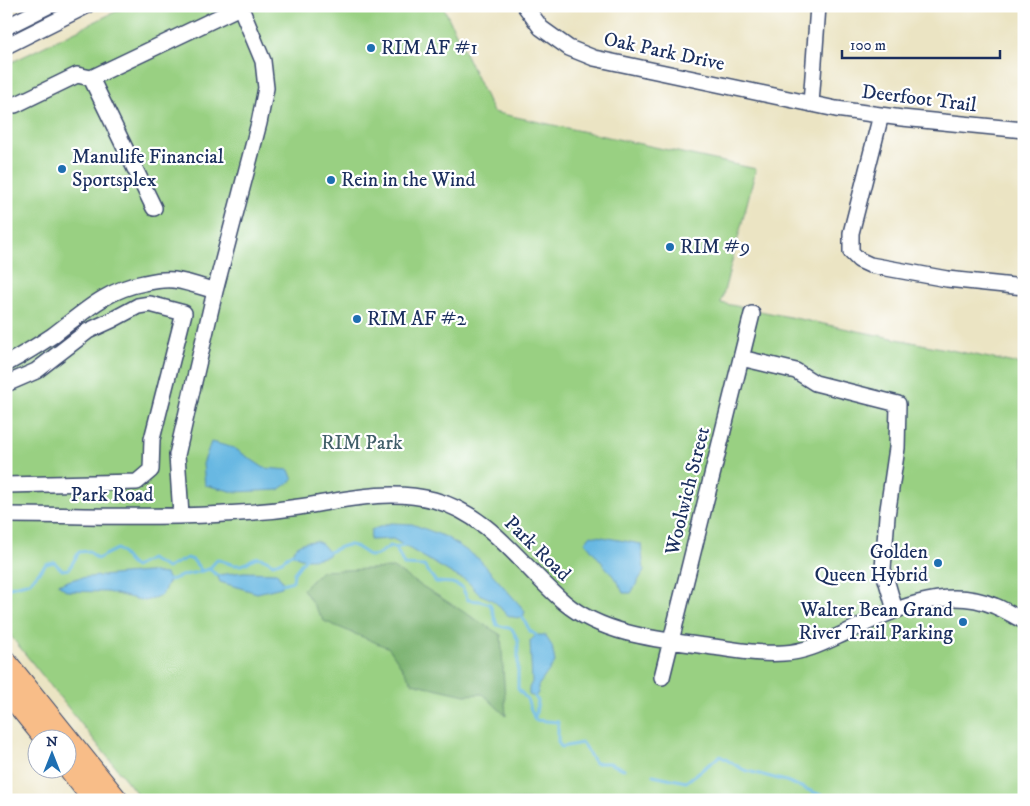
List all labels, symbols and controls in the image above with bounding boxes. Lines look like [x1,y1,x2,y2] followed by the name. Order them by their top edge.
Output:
[601,27,727,77] street label: Oak Park Drive
[842,28,1000,60] scale bar
[381,36,478,61] place label: RIM AF #1
[850,36,886,55] text: 100 m
[365,42,377,54] marker: RIM AF #1
[860,80,978,118] street label: Deerfoot Trail
[72,145,224,193] place label: Manulife Financial Sportsplex
[56,163,68,175] marker: Manulife Financial Sportsplex
[341,168,476,193] place label: Rein in the Wind
[325,174,337,186] marker: Rein in the Wind
[680,235,750,260] place label: RIM #9
[664,241,676,253] marker: RIM #9
[367,307,466,332] place label: RIM AF #2
[351,313,363,325] marker: RIM AF #2
[660,424,716,559] street label: Woolwich Street
[321,431,403,456] park label: RIM Park
[70,483,154,508] street label: Park Road
[498,511,576,587] street label: Park Road
[815,540,929,588] place label: Golden Queen Hybrid
[932,557,944,569] marker: Golden Queen Hybrid
[799,598,953,646] place label: Walter Bean Grand River Trail Parking
[957,616,969,628] marker: Walter Bean Grand River Trail Parking
[28,728,78,778] north arrow
[46,733,58,751] text: N

